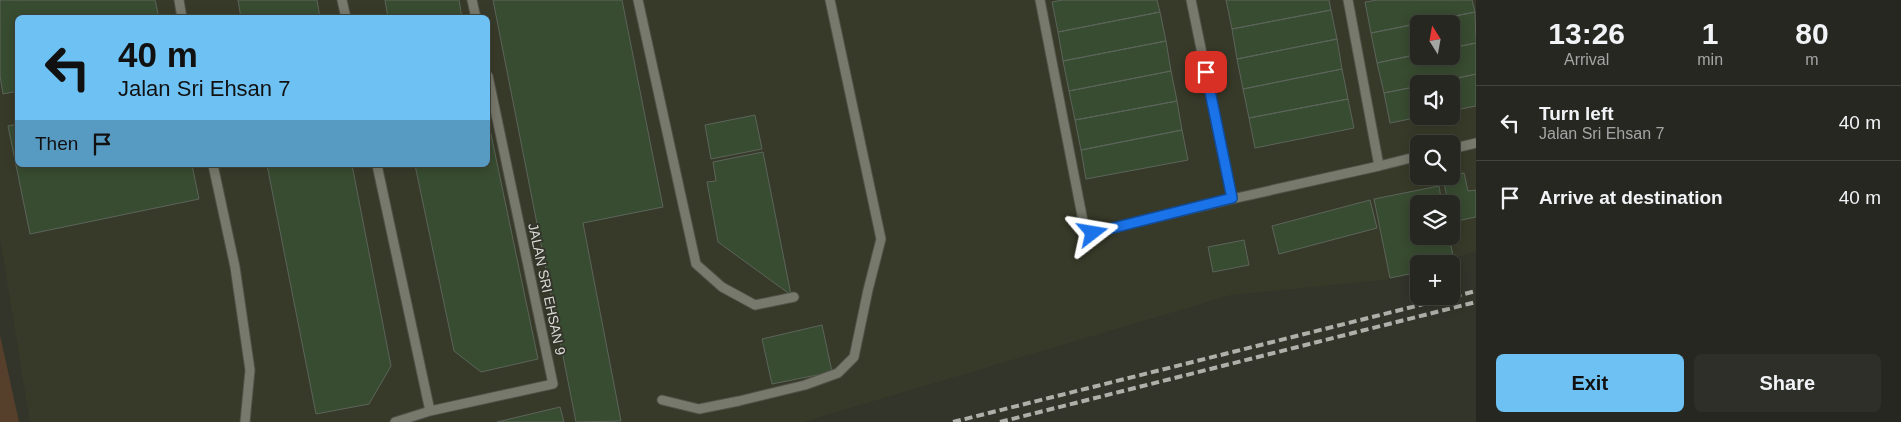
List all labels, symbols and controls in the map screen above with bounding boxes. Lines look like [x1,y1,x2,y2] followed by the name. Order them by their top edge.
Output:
[1410,15,1460,65] north arrow
[1410,15,1460,305] map controls
[1548,17,1625,50] text: 13:26
[1702,17,1719,50] text: 1
[1795,17,1829,50] text: 80
[35,35,100,100] icon: left
[118,35,198,74] text: 40 m
[1185,51,1227,93] pin
[1564,51,1609,68] text: Arrival
[1697,51,1723,68] text: min
[1805,51,1819,68] text: m
[1192,58,1220,86] icon: arrive
[1410,75,1460,125] button: sound
[118,76,290,101] text: Jalan Sri Ehsan 7
[1539,103,1614,124] text: Turn left
[1496,109,1524,137] icon: left
[1839,112,1881,133] text: 40 m
[1539,125,1664,142] text: Jalan Sri Ehsan 7
[88,130,116,158] icon: arrive
[35,133,78,154] text: Then
[1410,135,1460,185] button: search
[1496,184,1524,212] icon: arrive
[1539,187,1723,208] text: Arrive at destination
[1839,187,1881,208] text: 40 m
[1410,195,1460,245] button: layers
[1066,206,1118,258] position arrow
[525,222,569,357] street label: JALAN SRI EHSAN 9
[1410,255,1460,305] button: +
[1496,354,1684,412] button: Exit
[1694,354,1881,412] button: Share

